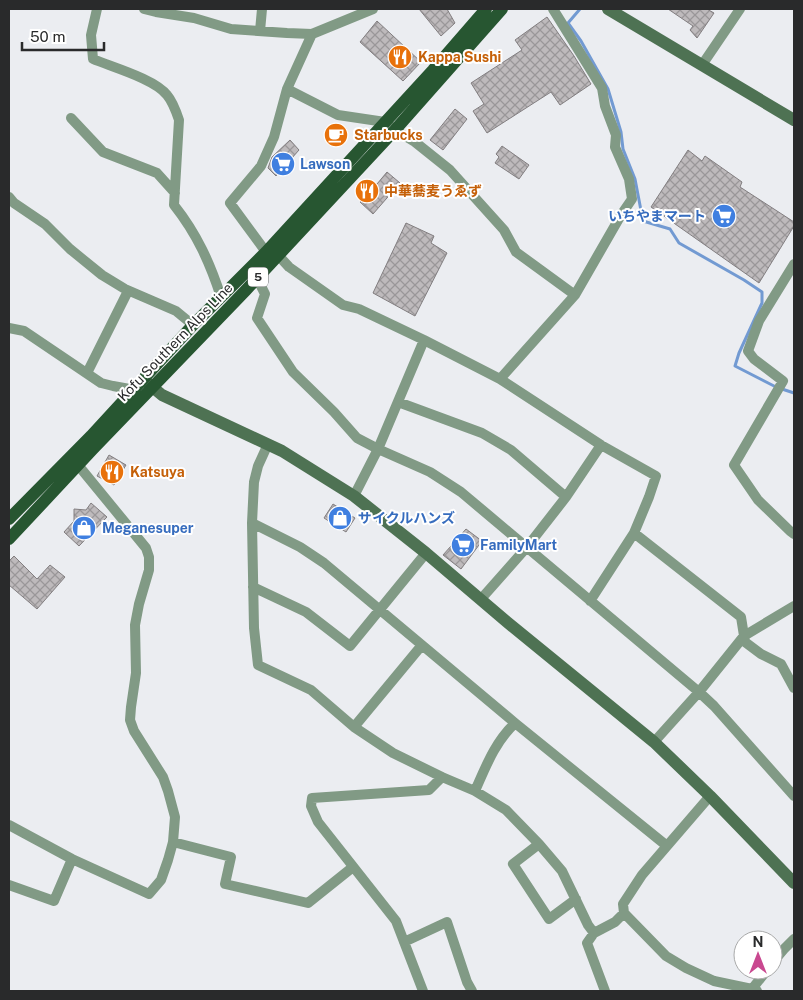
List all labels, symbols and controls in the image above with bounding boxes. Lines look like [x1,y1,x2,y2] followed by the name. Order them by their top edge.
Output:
[22,20,105,52] scale bar
[30,28,65,45] text: 50 m
[387,44,413,70] restaurant icon: Kappa Sushi
[418,49,501,65] place label: Kappa Sushi
[323,122,349,148] cafe icon: Starbucks
[354,127,423,143] place label: Starbucks
[270,151,296,177] supermarket icon: Lawson
[300,156,350,172] place label: Lawson
[354,178,380,204] restaurant icon: 中華蕎麦うゑず
[384,183,482,199] place label: 中華蕎麦うゑず
[711,203,737,229] supermarket icon: いちやまマート
[608,208,706,224] place label: いちやまマート
[248,268,268,286] road number: 5
[114,280,236,404] street label: Kofu Southern Alps Line
[99,459,125,485] restaurant icon: Katsuya
[130,464,185,480] place label: Katsuya
[327,505,353,531] shop icon: サイクルハンズ
[358,510,455,526] place label: サイクルハンズ
[71,515,97,541] shop icon: Meganesuper
[102,520,194,536] place label: Meganesuper
[450,532,476,558] supermarket icon: FamilyMart
[480,537,557,553] place label: FamilyMart
[733,930,783,980] north arrow
[753,934,763,950] text: N

